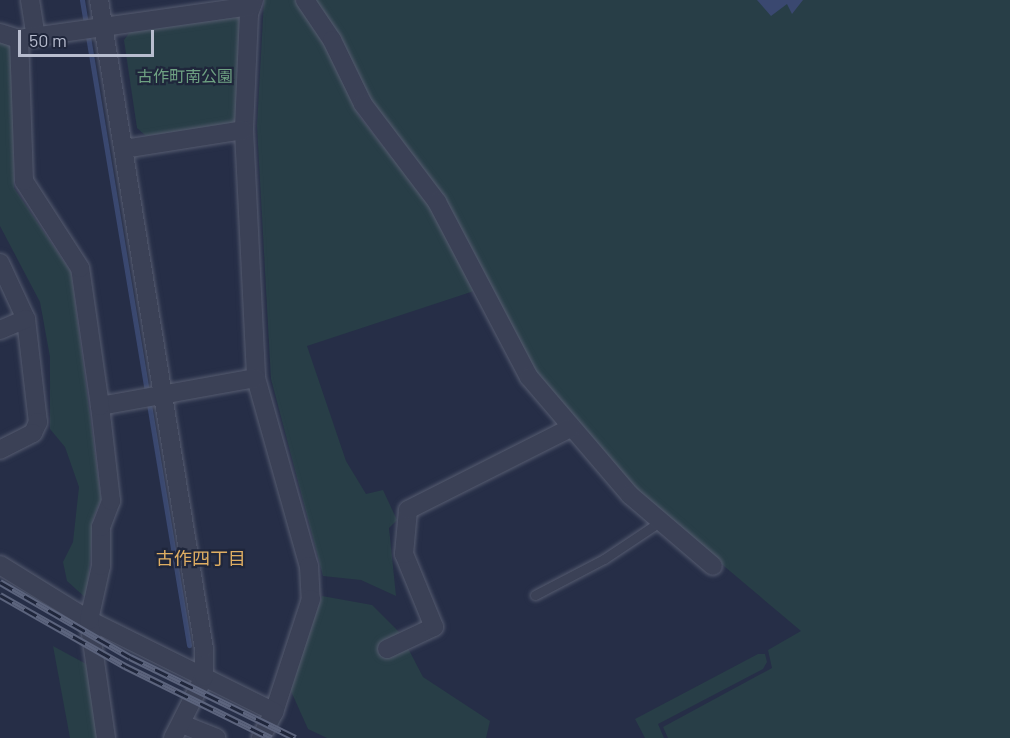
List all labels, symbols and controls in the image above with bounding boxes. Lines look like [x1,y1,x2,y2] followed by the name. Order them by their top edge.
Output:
[21,18,158,56] scale bar
[29,29,67,51] text: 50 m
[137,66,233,86] park label: 古作町南公園
[156,547,246,569] district label: 古作四丁目

